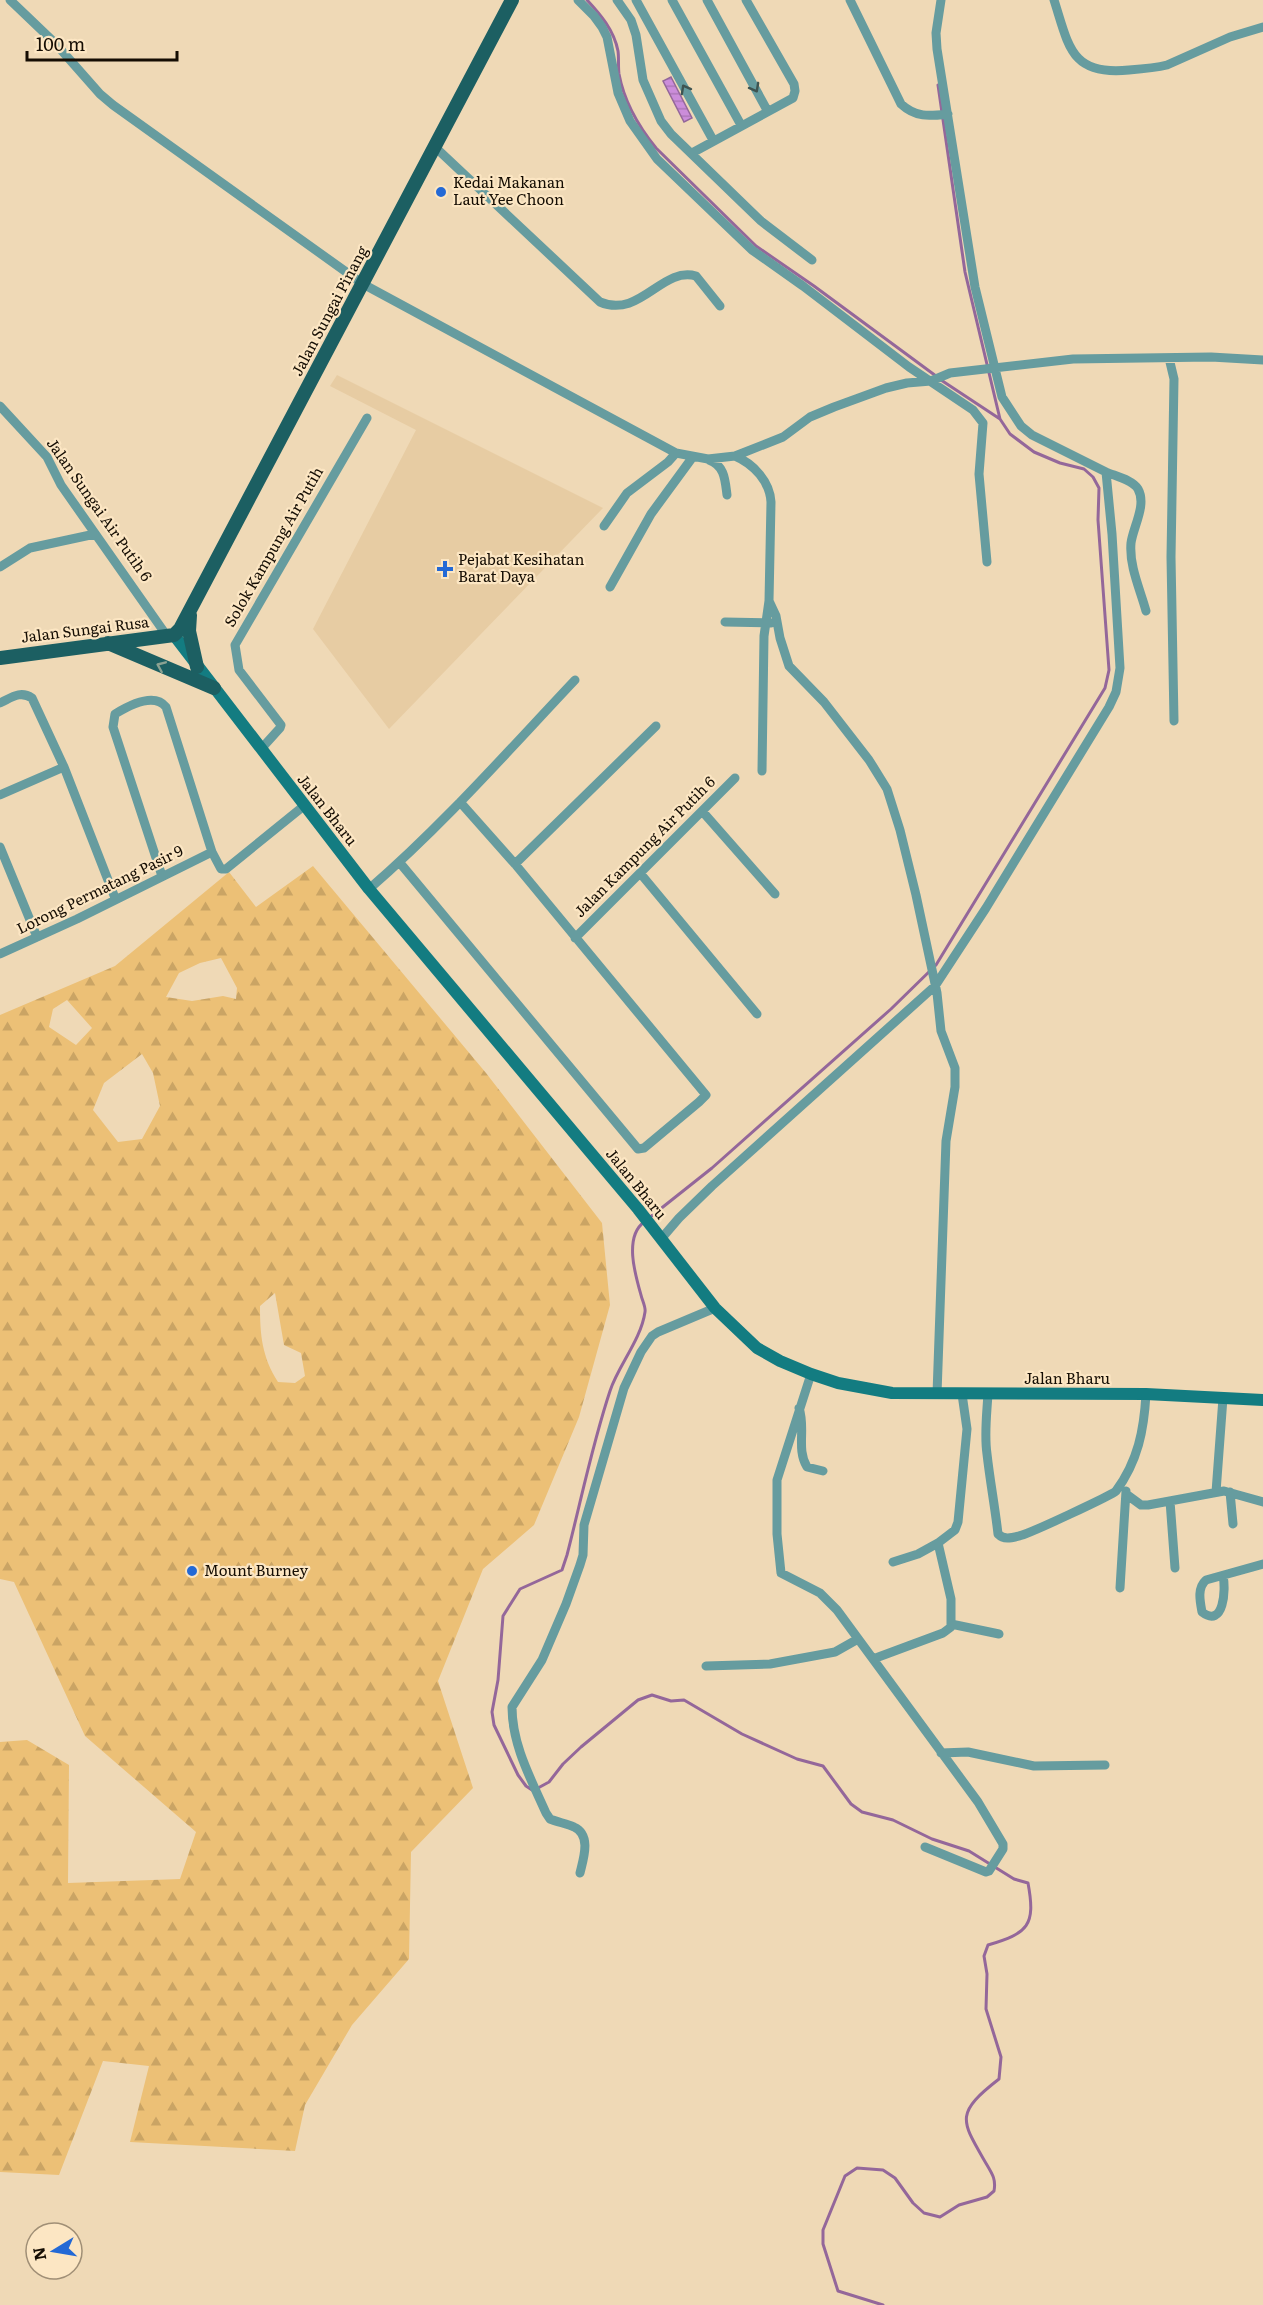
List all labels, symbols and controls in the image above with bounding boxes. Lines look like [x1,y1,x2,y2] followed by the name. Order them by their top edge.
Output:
[27,24,177,62] scale bar
[36,30,85,57] text: 100 m
[748,82,759,93] one-way arrow
[681,85,692,95] one-way arrow
[453,170,565,210] place label: Kedai Makanan Laut Yee Choon
[434,185,448,199] marker: Kedai Makanan Laut Yee Choon
[285,241,373,379] street label: Jalan Sungai Pinang
[42,433,159,586] street label: Jalan Sungai Air Putih 6
[217,462,328,631] street label: Solok Kampung Air Putih
[458,547,584,587] place label: Pejabat Kesihatan Barat Daya
[436,560,454,578] marker: Pejabat Kesihatan Barat Daya
[19,609,151,648] street label: Jalan Sungai Rusa
[156,661,167,673] one-way arrow
[293,768,364,850] street label: Jalan Bharu
[568,770,720,922] street label: Jalan Kampung Air Putih 6
[12,838,187,939] street label: Lorong Permatang Pasir 9
[601,1142,674,1224] street label: Jalan Bharu
[1024,1366,1111,1389] street label: Jalan Bharu
[204,1558,308,1581] place label: Mount Burney
[185,1564,199,1578] marker: Mount Burney
[24,2221,84,2281] north arrow
[25,2245,51,2263] text: N

